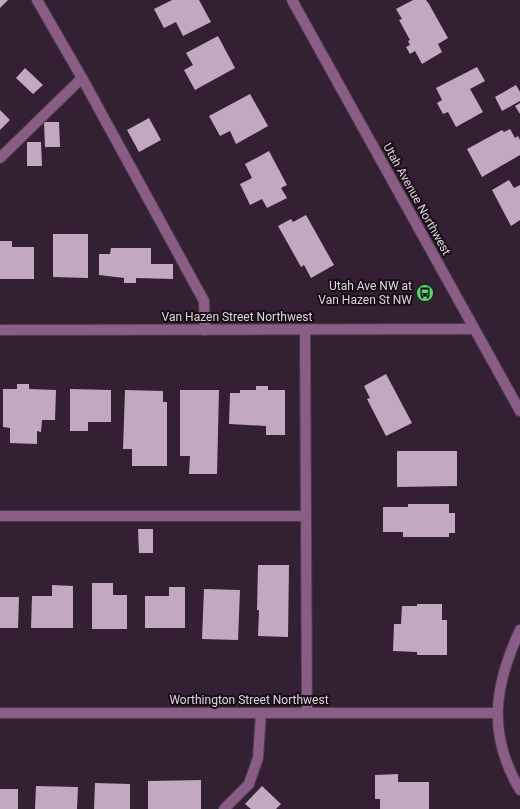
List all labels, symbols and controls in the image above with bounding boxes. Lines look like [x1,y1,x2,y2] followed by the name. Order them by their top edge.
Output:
[380,141,454,257] street label: Utah Avenue Northwest
[318,279,412,307] place label: Utah Ave NW at Van Hazen St NW
[415,283,435,303] bus stop icon: Utah Ave NW at Van Hazen St NW
[162,310,312,324] street label: Van Hazen Street Northwest
[169,693,329,707] street label: Worthington Street Northwest

